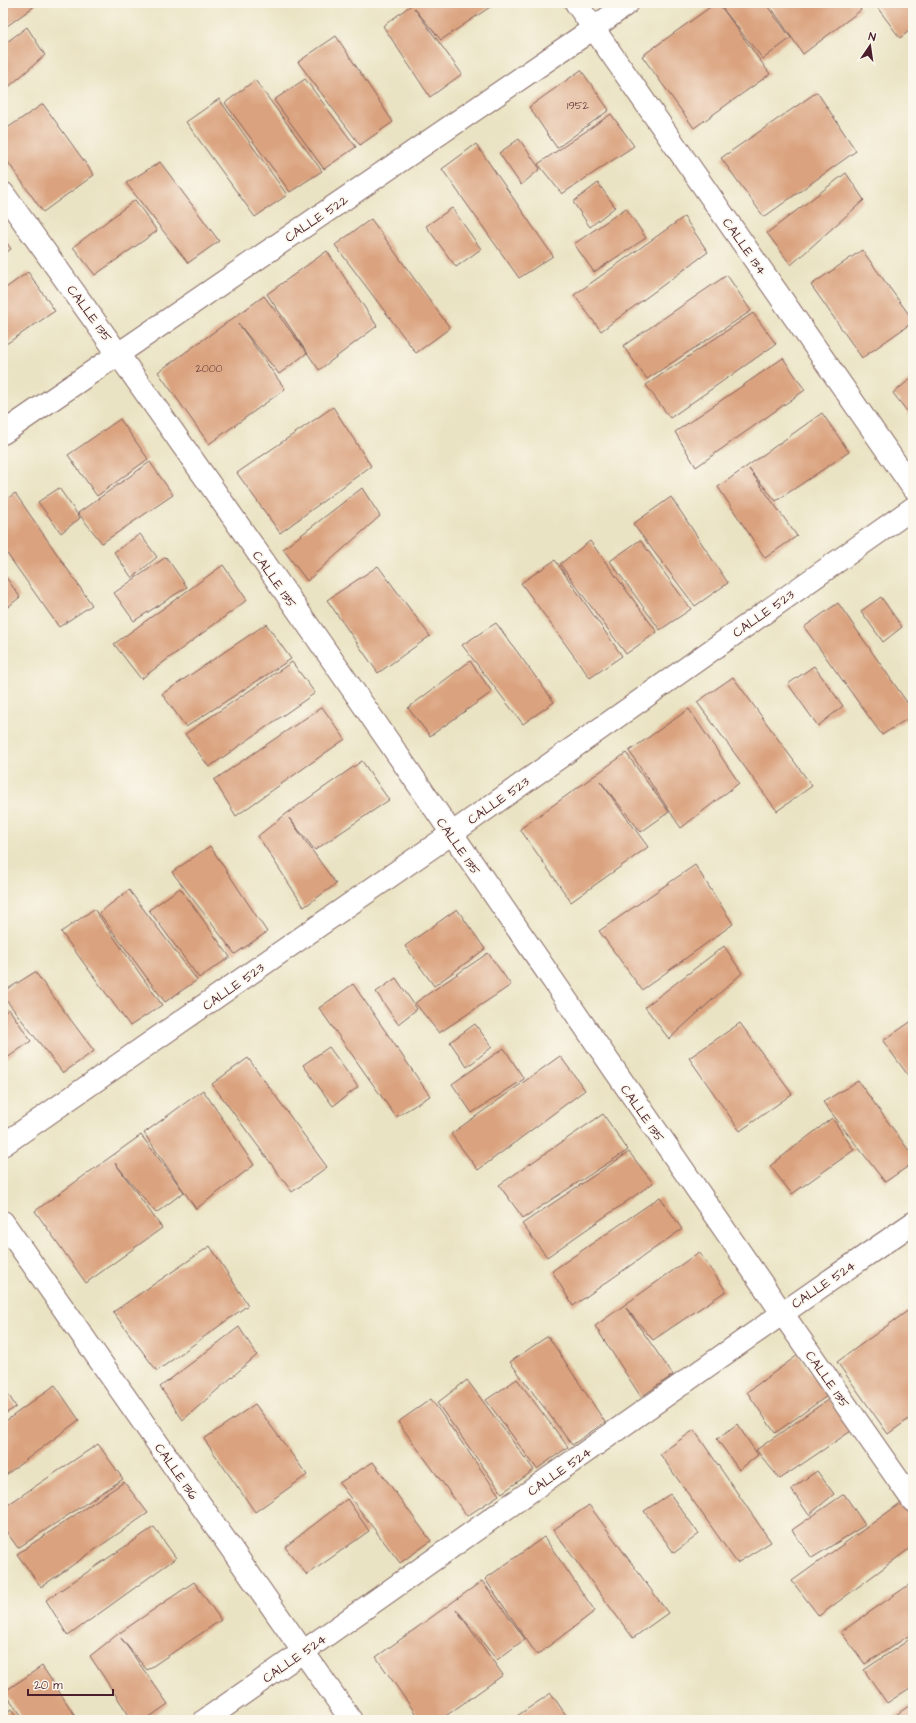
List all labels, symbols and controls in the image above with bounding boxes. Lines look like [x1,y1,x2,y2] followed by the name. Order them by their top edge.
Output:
[850,26,890,66] north arrow
[867,29,877,45] text: N
[567,98,590,113] house number: 1952
[281,191,352,247] street label: CALLE 522
[718,215,770,279] street label: CALLE 134
[63,282,116,346] street label: CALLE 135
[195,361,223,376] house number: 2000
[248,547,300,612] street label: CALLE 135
[729,586,798,642] street label: CALLE 523
[464,773,533,829] street label: CALLE 523
[432,814,484,879] street label: CALLE 135
[199,959,268,1015] street label: CALLE 523
[616,1081,668,1146] street label: CALLE 135
[788,1257,859,1313] street label: CALLE 524
[801,1347,853,1412] street label: CALLE 135
[150,1440,202,1503] street label: CALLE 136
[524,1443,595,1500] street label: CALLE 524
[259,1630,330,1687] street label: CALLE 524
[28,1671,113,1697] scale bar
[34,1677,63,1694] text: 20 m

